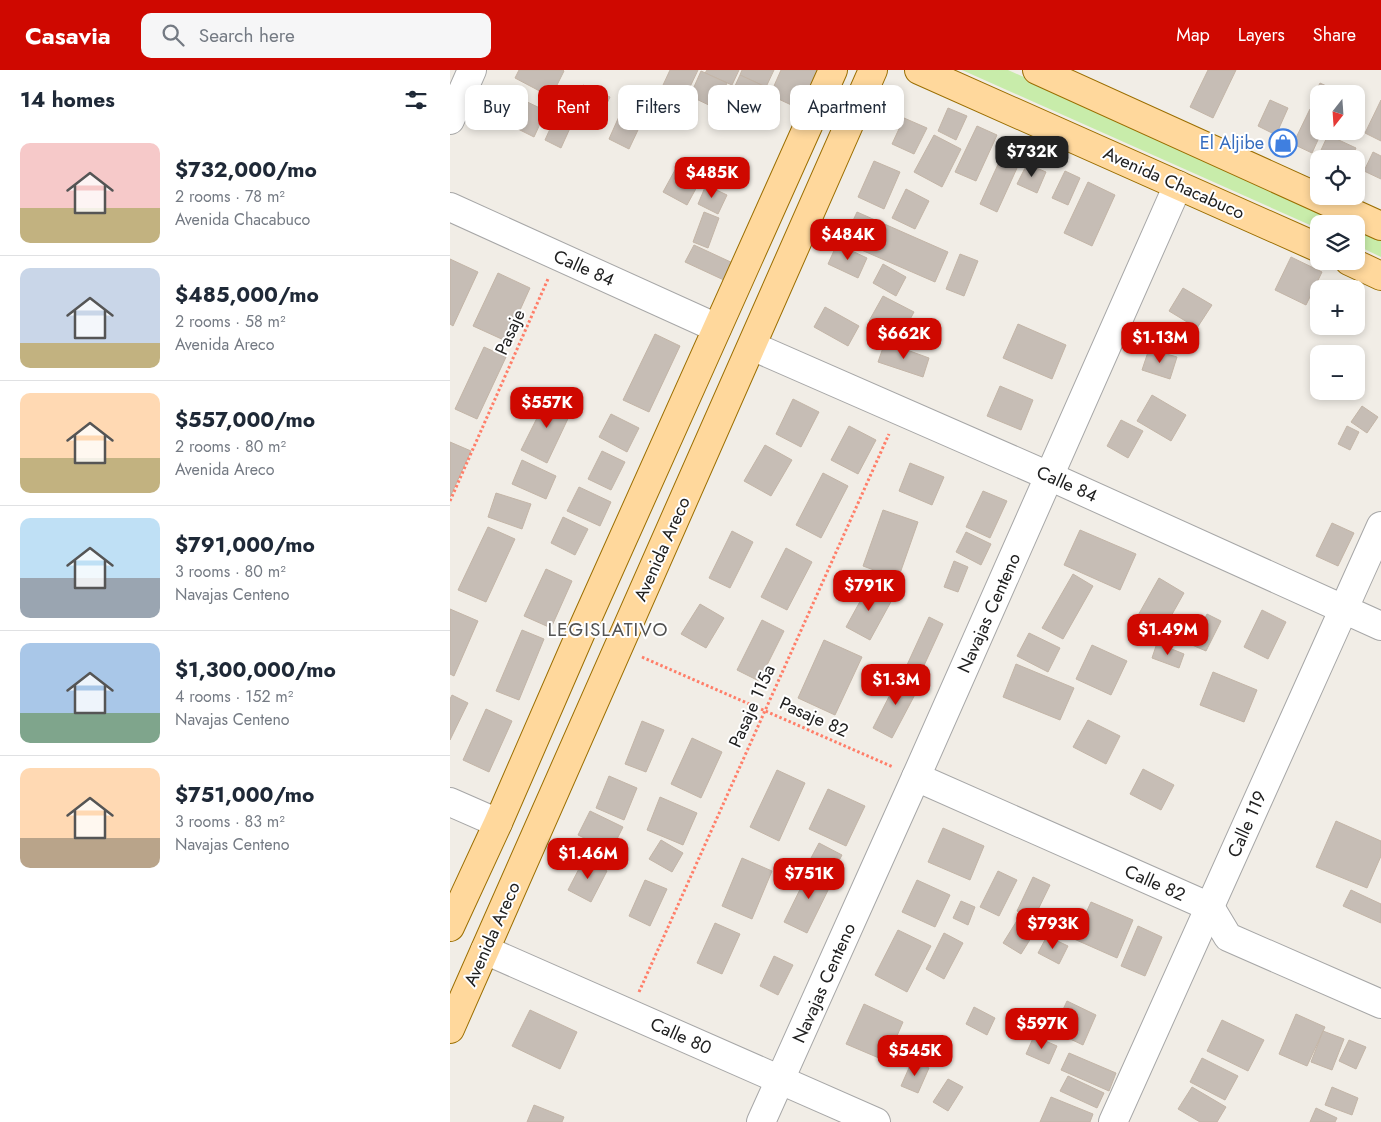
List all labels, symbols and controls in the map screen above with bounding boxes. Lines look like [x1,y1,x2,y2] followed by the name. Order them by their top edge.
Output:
[141,13,491,58] search box
[25,18,111,53] text: Casavia
[159,21,187,49] icon: search
[199,22,295,49] text: Search here
[1176,22,1210,48] text: Map
[1238,22,1285,48] text: Layers
[1313,22,1356,48] text: Share
[20,85,115,115] text: 14 homes
[465,85,528,130] chip: Buy
[538,85,608,130] chip: Rent
[618,85,698,130] chip: Filters
[708,85,780,130] chip: New
[790,85,904,130] chip: Apartment
[1310,85,1365,140] north arrow
[1310,85,1365,400] map controls
[402,86,430,114] icon: filters
[1268,128,1298,158] shop icon: El Aljibe
[1200,130,1264,156] place label: El Aljibe
[997,136,1067,178] pin: $732K
[1006,140,1058,163] text: $732K
[1099,140,1249,226] street label: Avenida Chacabuco
[1310,150,1365,205] button: locate
[175,155,317,185] text: $732,000/mo
[677,156,747,199] pin: $485K
[686,161,738,184] text: $485K
[60,163,120,223] icon: home
[175,185,285,208] text: 2 rooms · 78 m²
[175,208,310,231] text: Avenida Chacabuco
[1310,215,1365,270] button: layers
[813,218,883,261] pin: $484K
[821,223,875,246] text: $484K
[549,243,619,293] street label: Calle 84
[175,280,319,310] text: $485,000/mo
[1310,280,1365,335] button: +
[60,288,120,348] icon: home
[488,305,532,359] street label: Pasaje
[175,310,286,333] text: 2 rooms · 58 m²
[869,318,939,360] pin: $662K
[877,322,931,345] text: $662K
[1119,322,1201,364] pin: $1.13M
[1132,326,1188,349] text: $1.13M
[175,333,274,356] text: Avenida Areco
[1310,345,1365,400] button: −
[512,386,582,429] pin: $557K
[521,391,573,414] text: $557K
[175,405,315,435] text: $557,000/mo
[60,413,120,473] icon: home
[175,435,286,458] text: 2 rooms · 80 m²
[175,458,274,481] text: Avenida Areco
[1032,459,1102,509] street label: Calle 84
[627,492,697,605] street label: Avenida Areco
[175,530,315,560] text: $791,000/mo
[60,538,120,598] icon: home
[951,549,1027,677] street label: Navajas Centeno
[175,560,286,583] text: 3 rooms · 80 m²
[834,570,904,612] pin: $791K
[844,574,894,597] text: $791K
[175,583,290,606] text: Navajas Centeno
[1127,614,1209,656] pin: $1.49M
[548,616,668,643] district label: LEGISLATIVO
[1138,618,1198,641] text: $1.49M
[175,655,336,685] text: $1,300,000/mo
[722,660,782,752] street label: Pasaje 115a
[60,663,120,723] icon: home
[861,664,931,706] pin: $1.3M
[872,668,920,691] text: $1.3M
[175,685,293,708] text: 4 rooms · 152 m²
[775,690,853,744] street label: Pasaje 82
[175,708,290,731] text: Navajas Centeno
[175,780,314,810] text: $751,000/mo
[1221,787,1273,861] street label: Calle 119
[60,788,120,848] icon: home
[175,810,285,833] text: 3 rooms · 83 m²
[175,833,290,856] text: Navajas Centeno
[547,838,629,880] pin: $1.46M
[558,842,618,865] text: $1.46M
[774,858,844,900] pin: $751K
[1120,858,1190,908] street label: Calle 82
[784,862,834,885] text: $751K
[457,877,527,990] street label: Avenida Areco
[1018,908,1088,950] pin: $793K
[1027,912,1079,935] text: $793K
[786,919,862,1047] street label: Navajas Centeno
[1007,1008,1077,1050] pin: $597K
[646,1011,716,1061] street label: Calle 80
[1016,1012,1068,1035] text: $597K
[880,1034,950,1077] pin: $545K
[889,1039,941,1062] text: $545K

